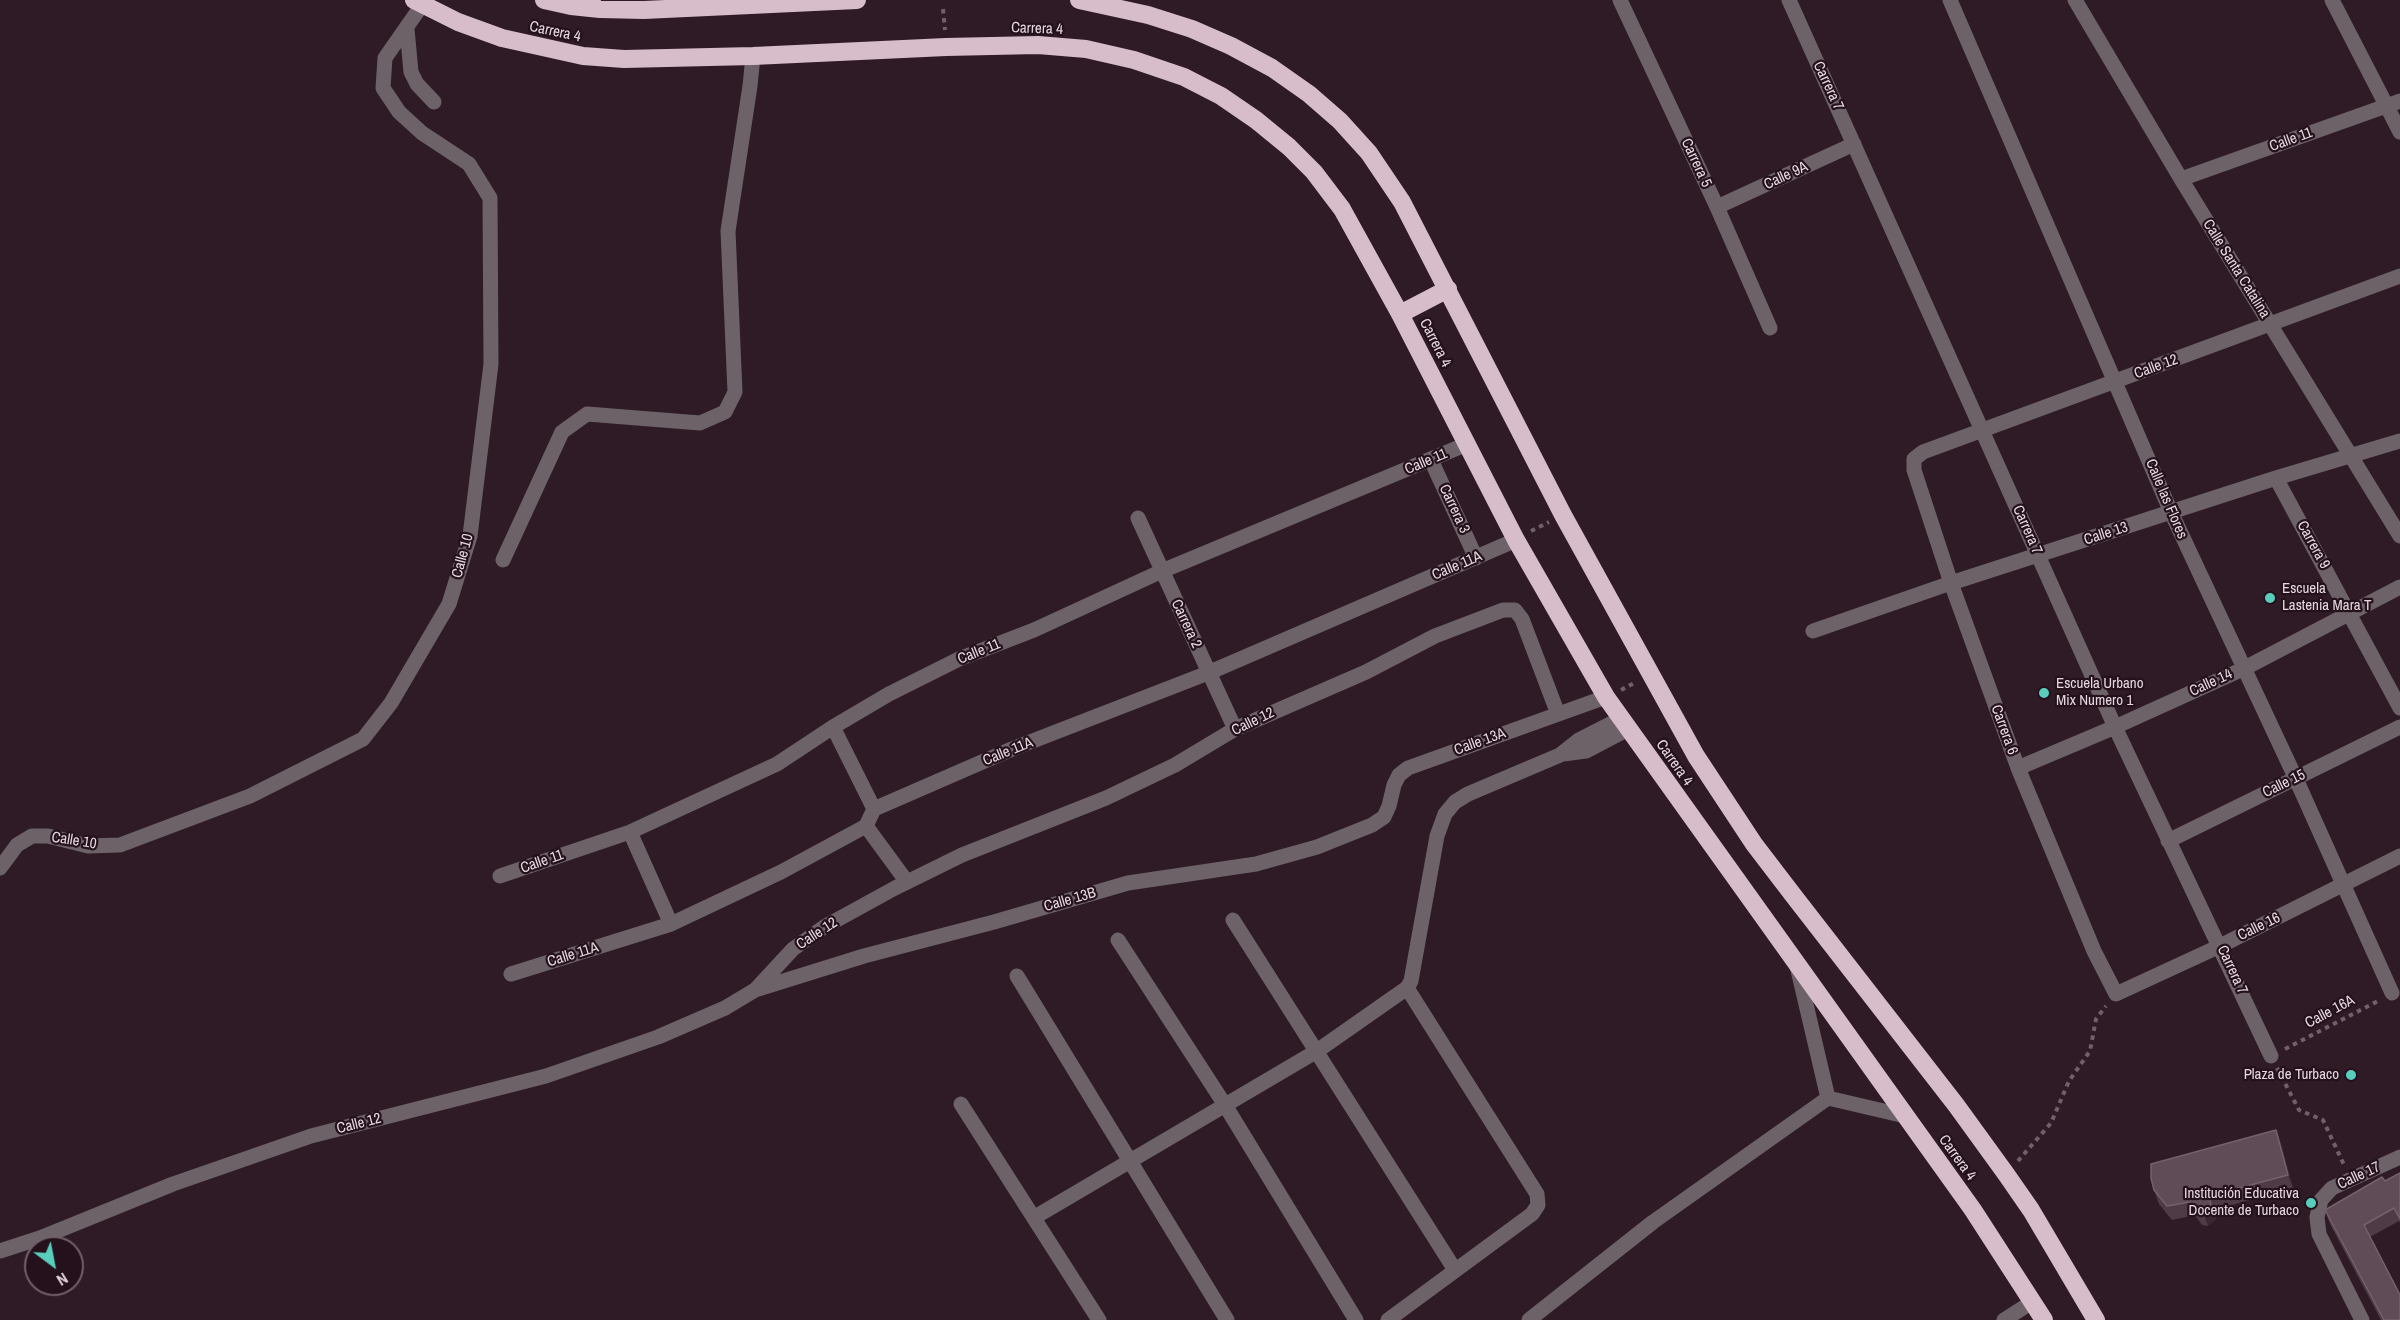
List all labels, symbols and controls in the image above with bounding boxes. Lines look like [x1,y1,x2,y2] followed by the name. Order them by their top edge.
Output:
[528,18,582,46] street label: Carrera 4
[1011,19,1063,39] street label: Carrera 4
[1809,59,1847,113] street label: Carrera 7
[2267,124,2315,156] street label: Calle 11
[1677,136,1715,190] street label: Carrera 5
[1761,158,1811,194] street label: Calle 9A
[2198,216,2274,322] street label: Calle Santa Catalina
[1415,316,1455,370] street label: Carrera 4
[2132,351,2180,383] street label: Calle 12
[1402,445,1450,479] street label: Calle 11
[2141,456,2191,542] street label: Calle las Flores
[1435,482,1473,536] street label: Carrera 3
[2008,503,2046,557] street label: Carrera 7
[2082,518,2130,550] street label: Calle 13
[2293,518,2333,572] street label: Carrera 9
[448,532,478,580] street label: Calle 10
[1429,547,1485,585] street label: Calle 11A
[2282,580,2372,615] place label: Escuela Lastenia Mara T
[2263,591,2277,605] marker: Escuela Lastenia Mara T
[1167,597,1205,651] street label: Carrera 2
[955,635,1003,669] street label: Calle 11
[2187,665,2235,701] street label: Calle 14
[2056,675,2144,710] place label: Escuela Urbano Mix Numero 1
[2037,686,2051,700] marker: Escuela Urbano Mix Numero 1
[1987,703,2021,757] street label: Carrera 6
[1229,704,1277,740] street label: Calle 12
[1452,724,1508,760] street label: Calle 13A
[980,734,1036,770] street label: Calle 11A
[1652,737,1696,789] street label: Carrera 4
[2260,766,2308,802] street label: Calle 15
[50,829,98,853] street label: Calle 10
[518,846,566,878] street label: Calle 11
[1042,884,1098,916] street label: Calle 13B
[2235,909,2283,945] street label: Calle 16
[793,914,841,954] street label: Calle 12
[545,939,601,971] street label: Calle 11A
[2213,943,2251,997] street label: Carrera 7
[2302,992,2358,1032] street label: Calle 16A
[2244,1066,2339,1084] place label: Plaza de Turbaco
[2344,1068,2358,1082] marker: Plaza de Turbaco
[335,1110,383,1138] street label: Calle 12
[1934,1132,1980,1184] street label: Carrera 4
[2335,1158,2383,1194] street label: Calle 17
[2184,1185,2299,1220] place label: Institución Educativa Docente de Turbaco
[2304,1196,2318,1210] marker: Institución Educativa Docente de Turbaco
[24,1236,84,1296] north arrow
[53,1268,72,1291] text: N

